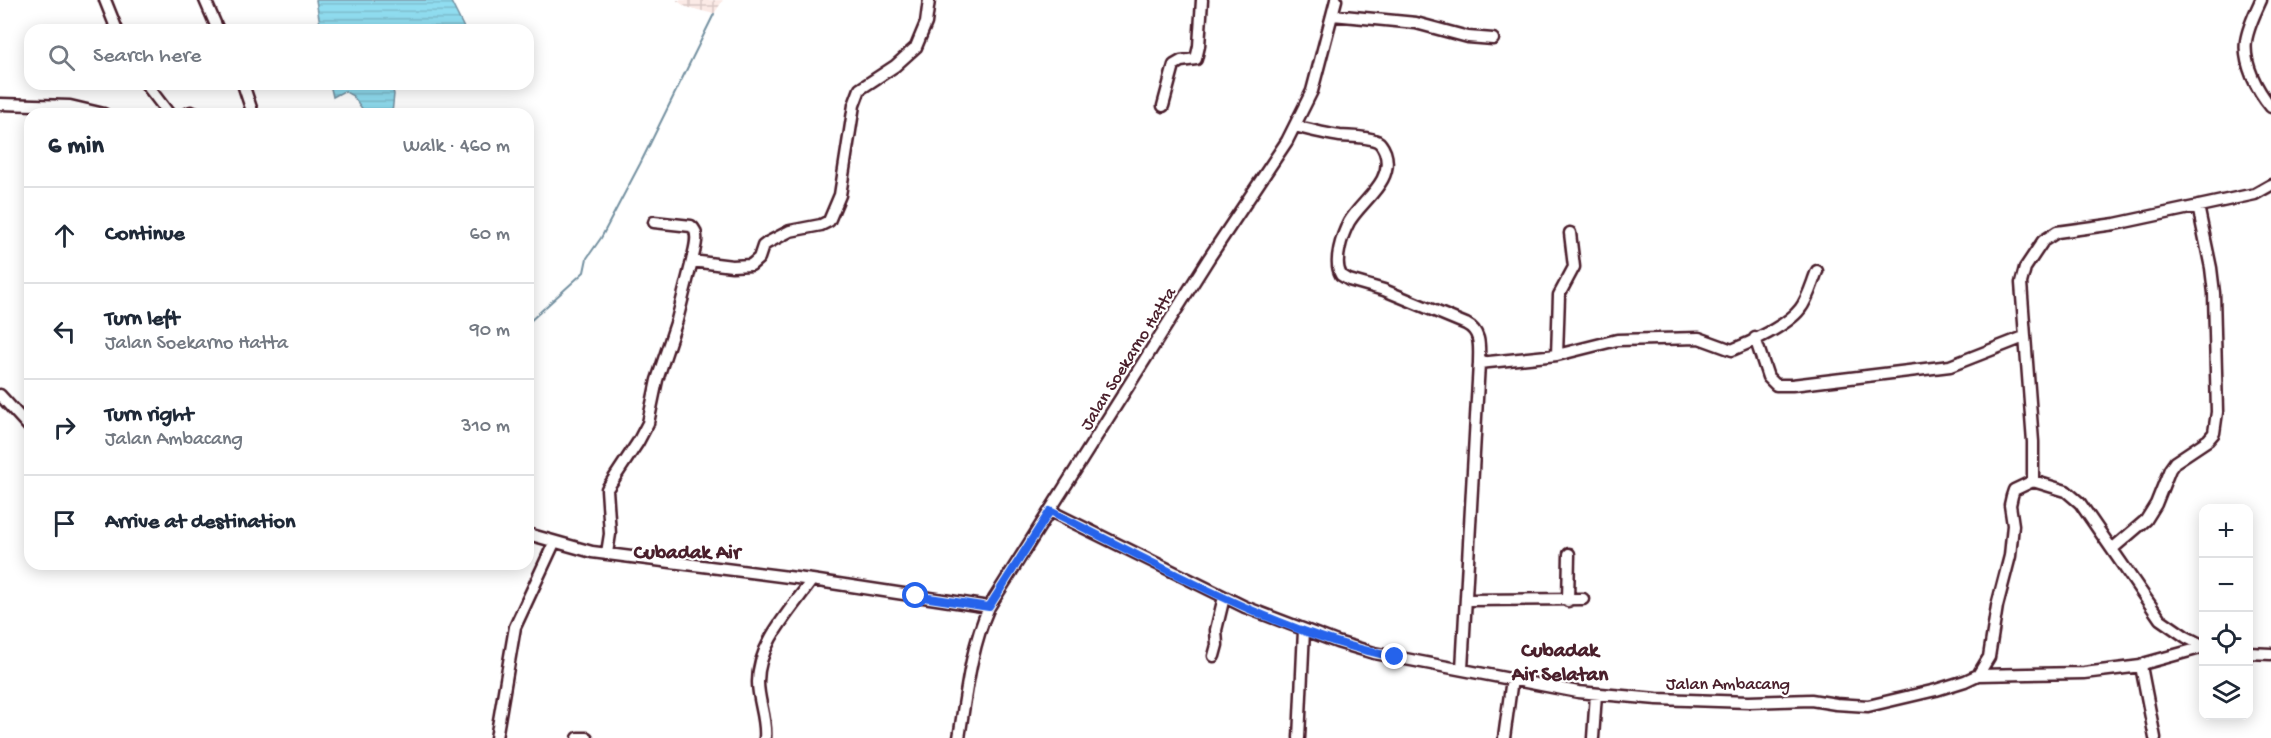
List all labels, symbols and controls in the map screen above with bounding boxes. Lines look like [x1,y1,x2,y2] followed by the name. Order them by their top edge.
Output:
[24,24,534,90] search box
[45,41,78,74] icon: search
[93,44,201,70] text: Search here
[48,132,104,163] text: 6 min
[403,136,510,159] text: Walk · 460 m
[48,219,81,252] icon: ahead
[105,222,185,248] text: Continue
[470,224,510,247] text: 60 m
[1077,283,1182,435] street label: Jalan Soekarno Hatta
[105,307,179,333] text: Turn left
[48,315,81,348] icon: left
[470,320,510,343] text: 90 m
[105,333,288,356] text: Jalan Soekarno Hatta
[105,403,193,429] text: Turn right
[48,411,81,444] icon: right
[461,416,510,439] text: 310 m
[105,429,243,452] text: Jalan Ambacang
[2199,504,2253,720] map controls
[2199,504,2253,558] button: +
[48,507,81,540] icon: arrive
[105,510,295,536] text: Arrive at destination
[633,542,743,567] district label: Cubadak Air
[2199,558,2253,612] button: −
[902,582,928,608] route start
[2199,612,2253,666] button: locate
[1511,640,1609,689] district label: Cubadak Air Selatan
[1381,643,1407,669] route end
[2199,666,2253,720] button: layers
[1666,675,1790,696] street label: Jalan Ambacang

